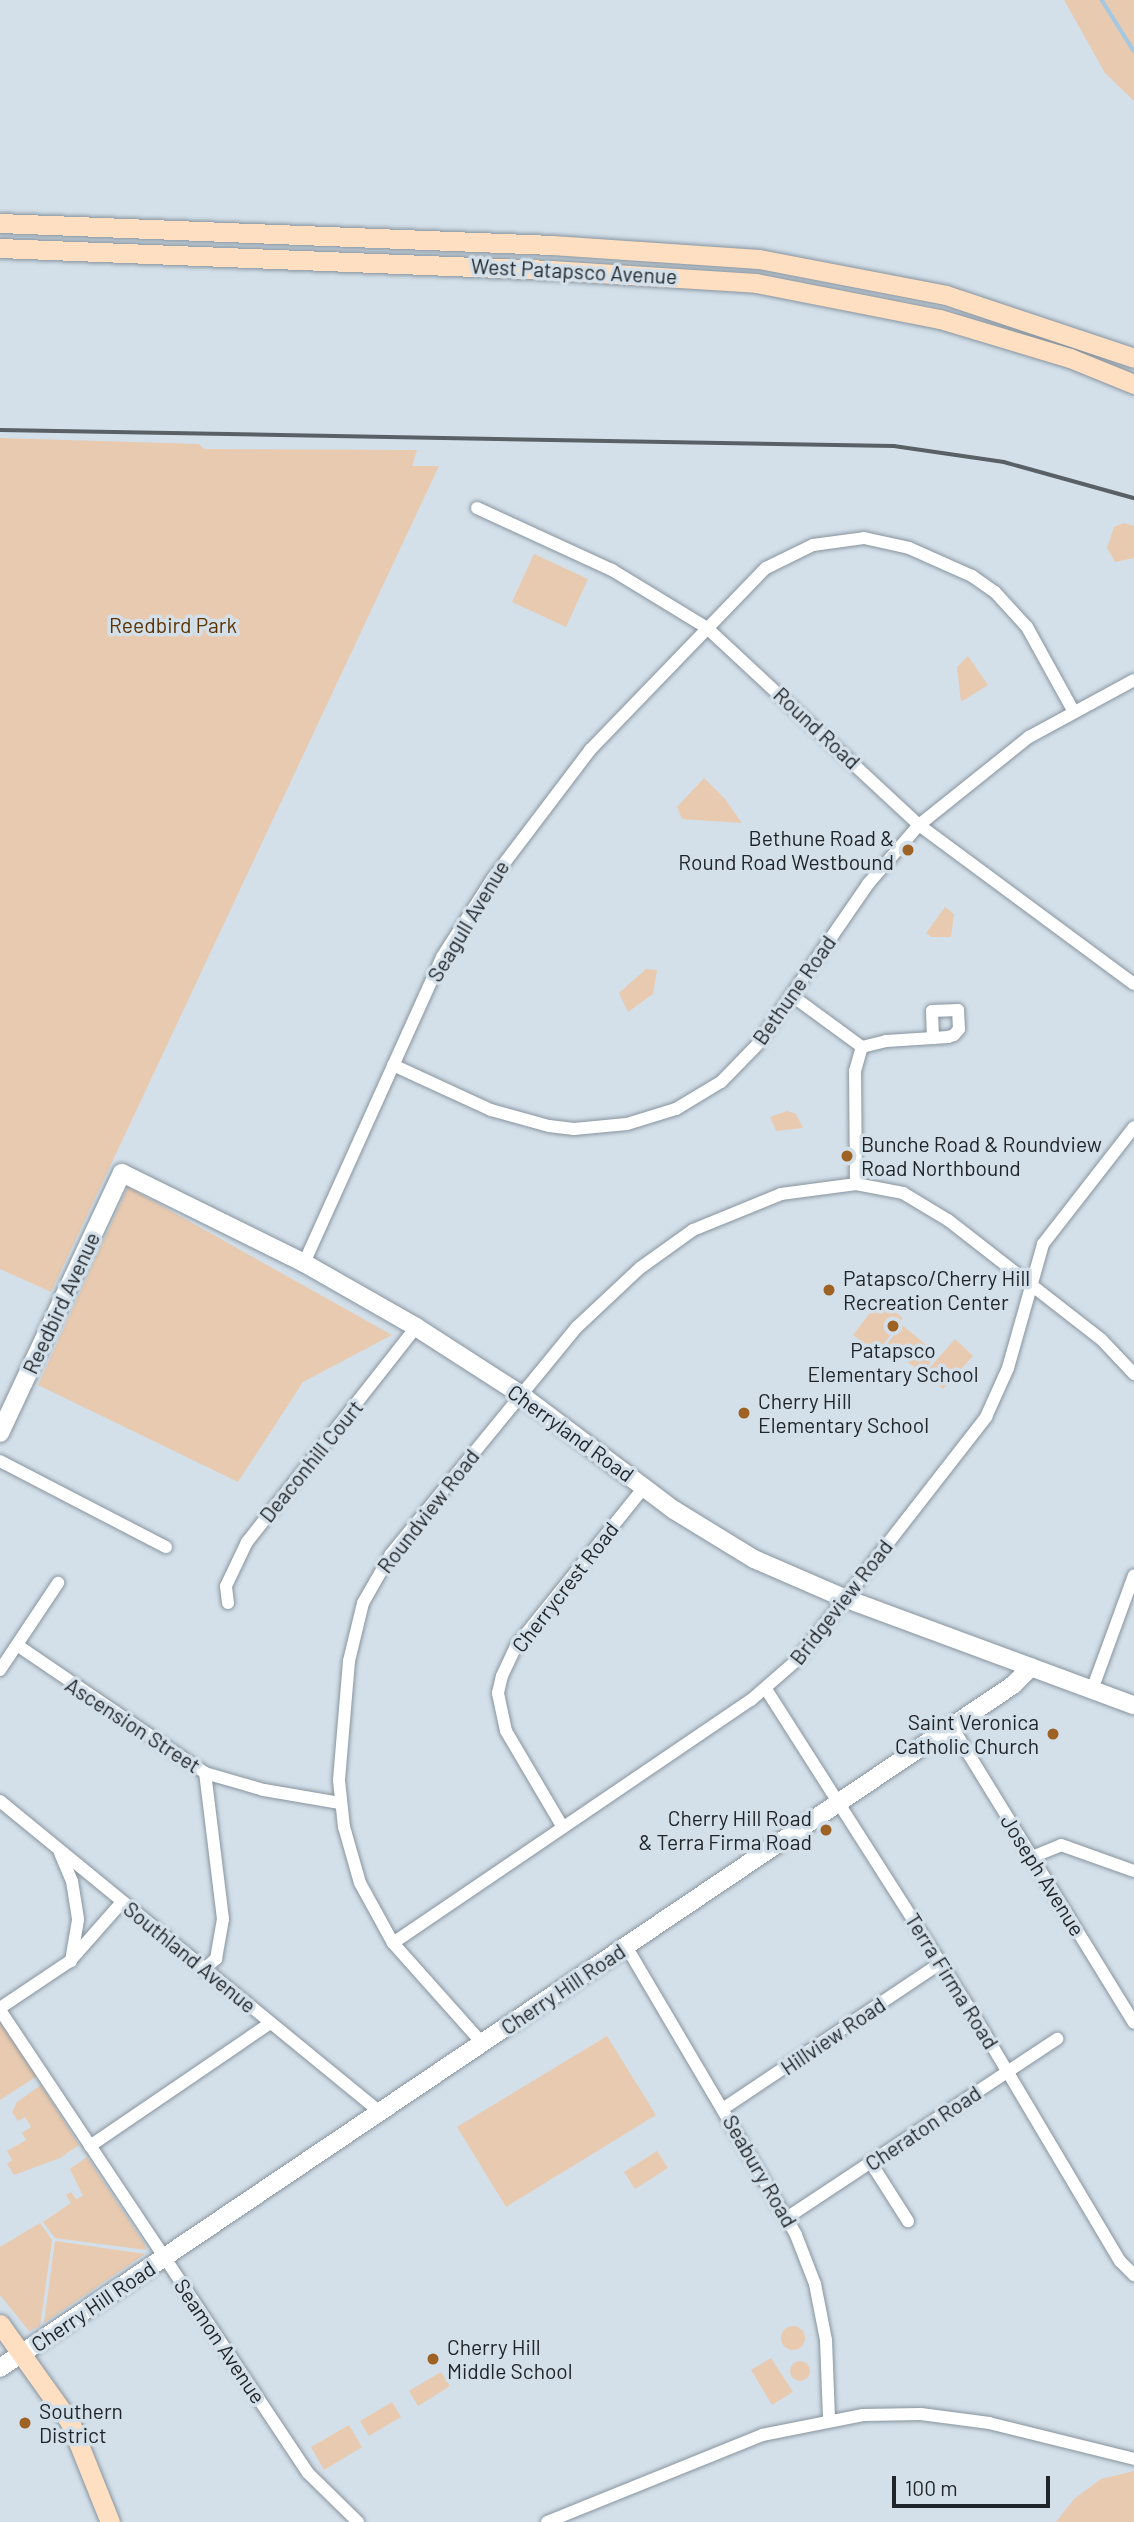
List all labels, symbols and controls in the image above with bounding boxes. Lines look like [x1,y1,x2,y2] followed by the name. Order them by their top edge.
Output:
[470,253,678,289] street label: West Patapsco Avenue
[109,612,237,638] park label: Reedbird Park
[769,682,865,774] street label: Round Road
[678,825,894,875] place label: Bethune Road & Round Road Westbound
[900,842,916,858] marker: Bethune Road & Round Road Westbound
[422,856,514,986] street label: Seagull Avenue
[747,931,841,1049] street label: Bethune Road
[861,1131,1102,1181] place label: Bunche Road & Roundview Road Northbound
[839,1148,855,1164] marker: Bunche Road & Roundview Road Northbound
[17,1228,105,1378] street label: Reedbird Avenue
[843,1265,1030,1315] place label: Patapsco/Cherry Hill Recreation Center
[821,1282,837,1298] marker: Patapsco/Cherry Hill Recreation Center
[885,1318,901,1334] marker: Patapsco Elementary School
[807,1337,979,1387] place label: Patapsco Elementary School
[503,1379,639,1487] street label: Cherryland Road
[758,1388,929,1438] place label: Cherry Hill Elementary School
[254,1395,368,1527] street label: Deaconhill Court
[736,1405,752,1421] marker: Cherry Hill Elementary School
[372,1444,484,1578] street label: Roundview Road
[506,1517,624,1657] street label: Cherrycrest Road
[784,1534,898,1670] street label: Bridgeview Road
[61,1672,205,1778] street label: Ascension Street
[895,1709,1039,1759] place label: Saint Veronica Catholic Church
[1045,1726,1061,1742] marker: Saint Veronica Catholic Church
[638,1805,812,1855] place label: Cherry Hill Road & Terra Firma Road
[996,1810,1090,1940] street label: Joseph Avenue
[818,1822,834,1838] marker: Cherry Hill Road & Terra Firma Road
[119,1896,261,2018] street label: Southland Avenue
[900,1908,1004,2054] street label: Terra Firma Road
[496,1938,630,2040] street label: Cherry Hill Road
[776,1992,890,2080] street label: Hillview Road
[860,2080,986,2176] street label: Cheraton Road
[718,2110,802,2232] street label: Seabury Road
[26,2255,160,2357] street label: Cherry Hill Road
[169,2274,271,2408] street label: Seamon Avenue
[447,2334,573,2384] place label: Cherry Hill Middle School
[425,2351,441,2367] marker: Cherry Hill Middle School
[39,2398,123,2448] place label: Southern District
[17,2415,33,2431] marker: Southern District
[896,2462,1054,2506] scale bar
[905,2475,958,2500] text: 100 m

